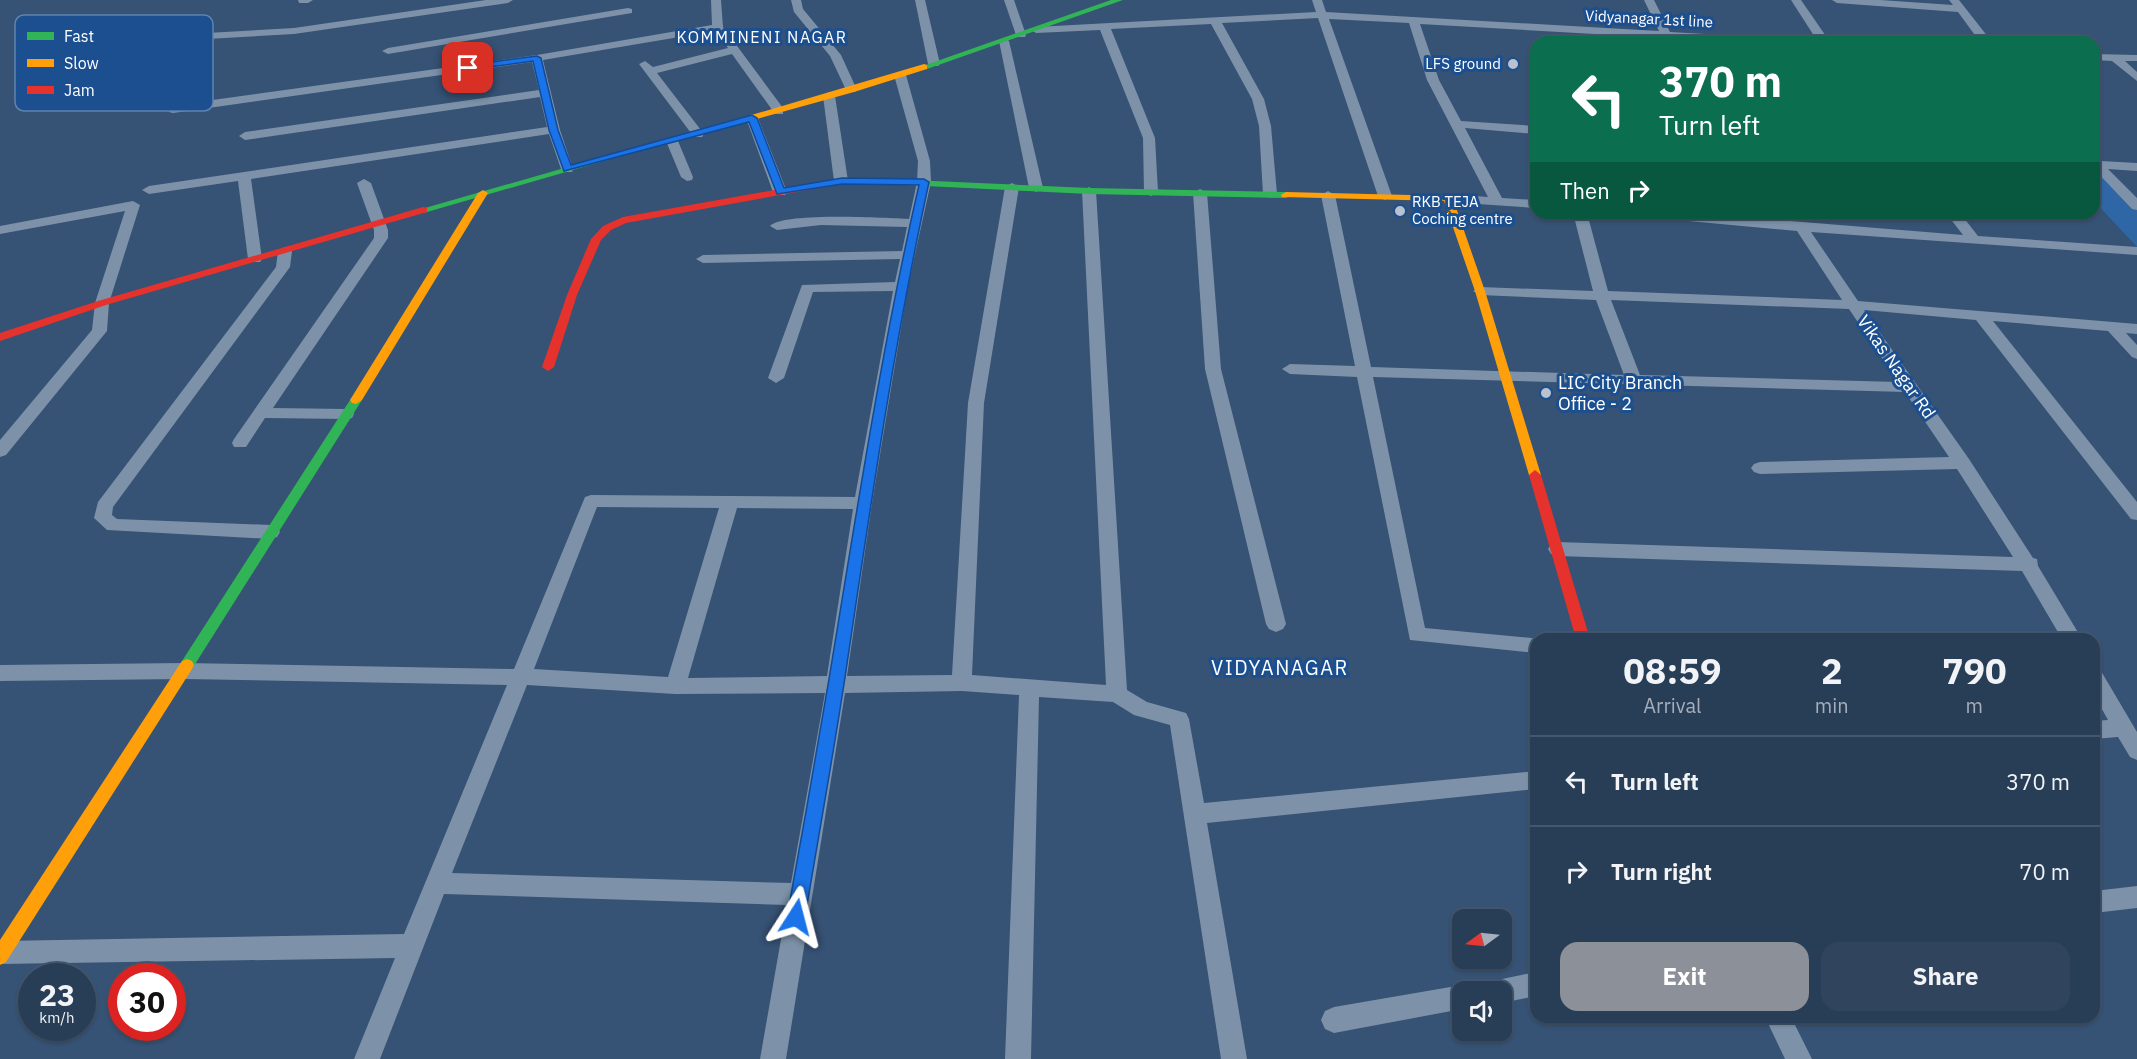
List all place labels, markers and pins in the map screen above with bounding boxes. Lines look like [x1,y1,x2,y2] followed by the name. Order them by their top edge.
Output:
[442,42,493,93] pin
[1425,54,1501,73] place label: LFS ground
[1506,57,1520,71] marker: LFS ground
[1412,192,1513,228] place label: RKB TEJA Coching centre
[1393,204,1407,218] marker: RKB TEJA Coching centre
[1558,371,1682,415] place label: LIC City Branch Office - 2
[1539,386,1553,400] marker: LIC City Branch Office - 2

